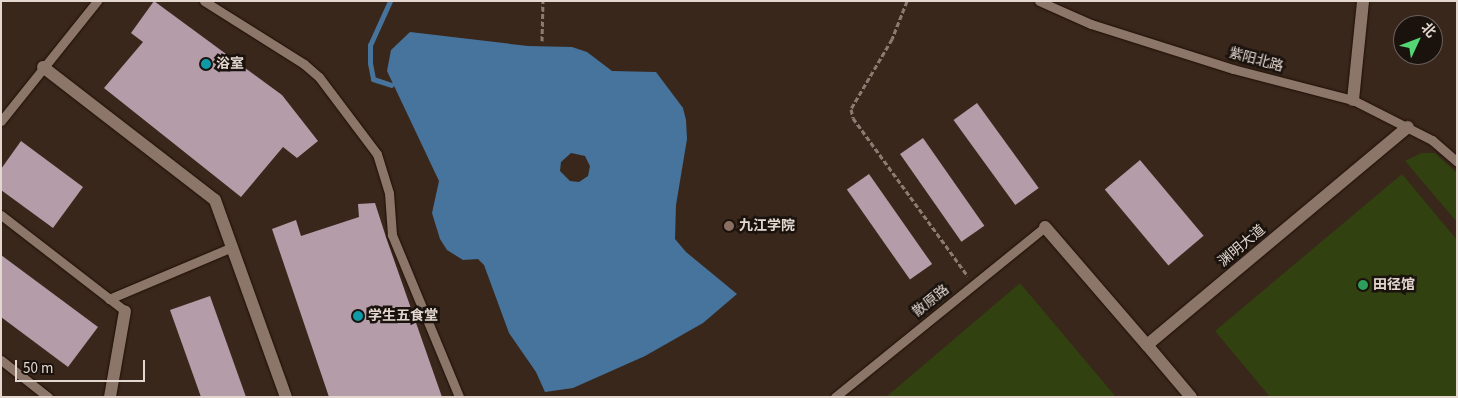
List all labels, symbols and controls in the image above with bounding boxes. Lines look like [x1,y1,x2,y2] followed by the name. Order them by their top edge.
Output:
[1393,15,1443,65] north arrow
[1416,19,1440,42] text: 北
[1227,45,1285,75] street label: 紫阳北路
[216,56,244,72] place label: 浴室
[200,58,212,70] marker: 浴室
[739,218,795,234] place label: 九江学院
[723,220,735,232] marker: 九江学院
[1215,222,1269,270] street label: 渊明大道
[1373,277,1415,293] place label: 田径馆
[1357,279,1369,291] marker: 田径馆
[909,281,953,321] street label: 散原路
[368,308,438,324] place label: 学生五食堂
[352,310,364,322] marker: 学生五食堂
[18,350,148,382] scale bar
[23,358,53,379] text: 50 m

